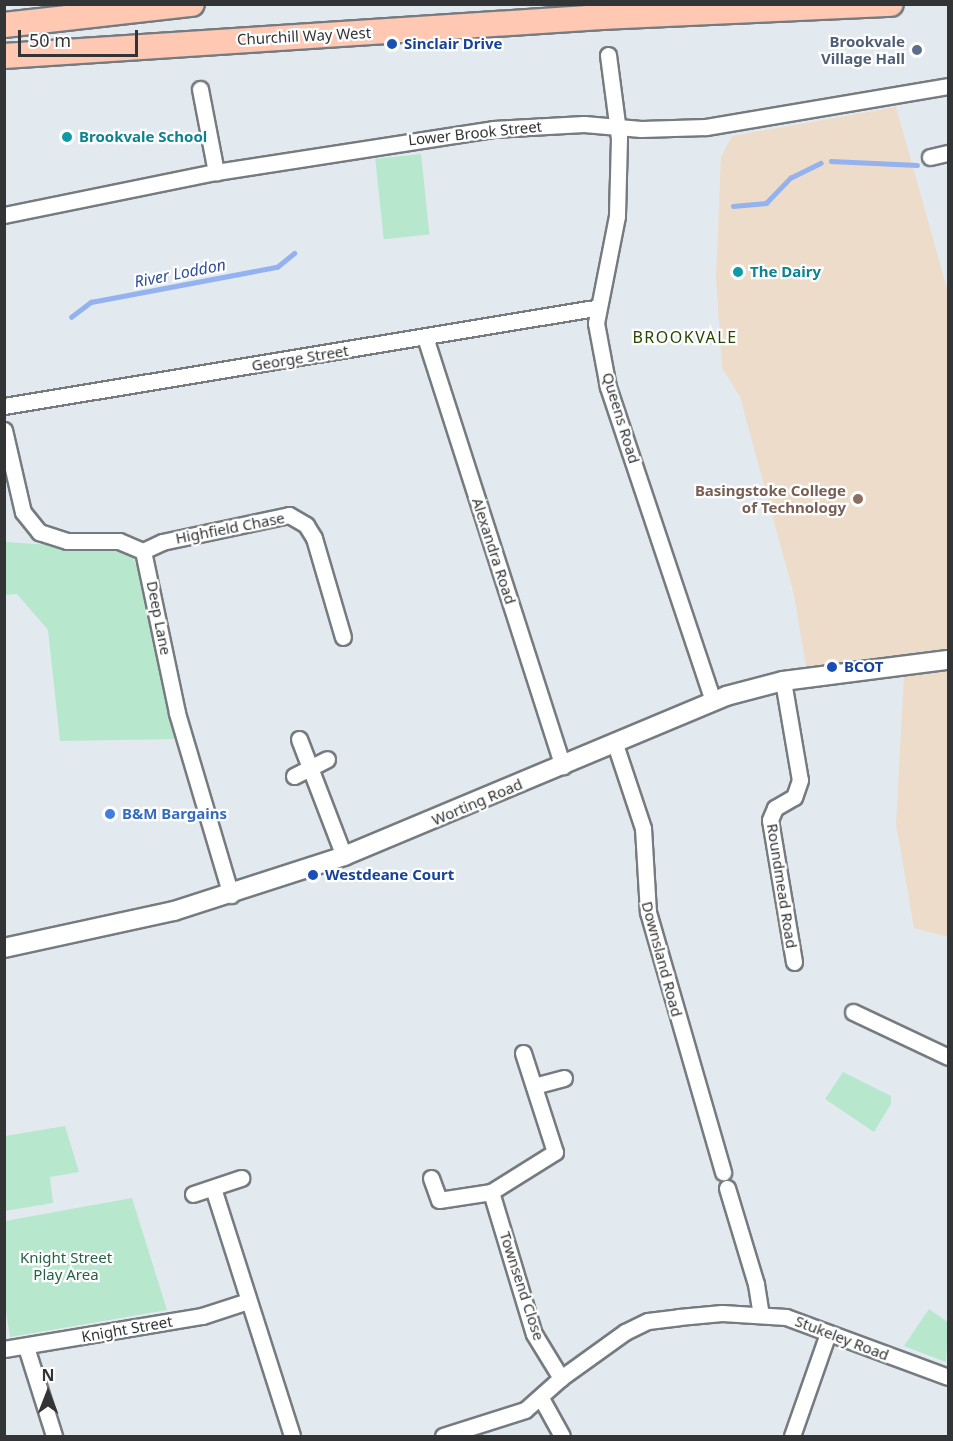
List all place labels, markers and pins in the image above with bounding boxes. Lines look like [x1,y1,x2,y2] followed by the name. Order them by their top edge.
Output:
[821,32,905,67] place label: Brookvale Village Hall
[404,35,502,53] place label: Sinclair Drive
[385,37,399,51] marker: Sinclair Drive
[910,43,924,57] marker: Brookvale Village Hall
[79,128,207,146] place label: Brookvale School
[60,130,74,144] marker: Brookvale School
[750,263,821,281] place label: The Dairy
[731,265,745,279] marker: The Dairy
[695,481,846,516] place label: Basingstoke College of Technology
[851,492,865,506] marker: Basingstoke College of Technology
[844,658,883,676] place label: BCOT
[825,660,839,674] marker: BCOT
[122,805,227,823] place label: B&M Bargains
[103,807,117,821] marker: B&M Bargains
[325,866,454,884] place label: Westdeane Court
[306,868,320,882] marker: Westdeane Court

